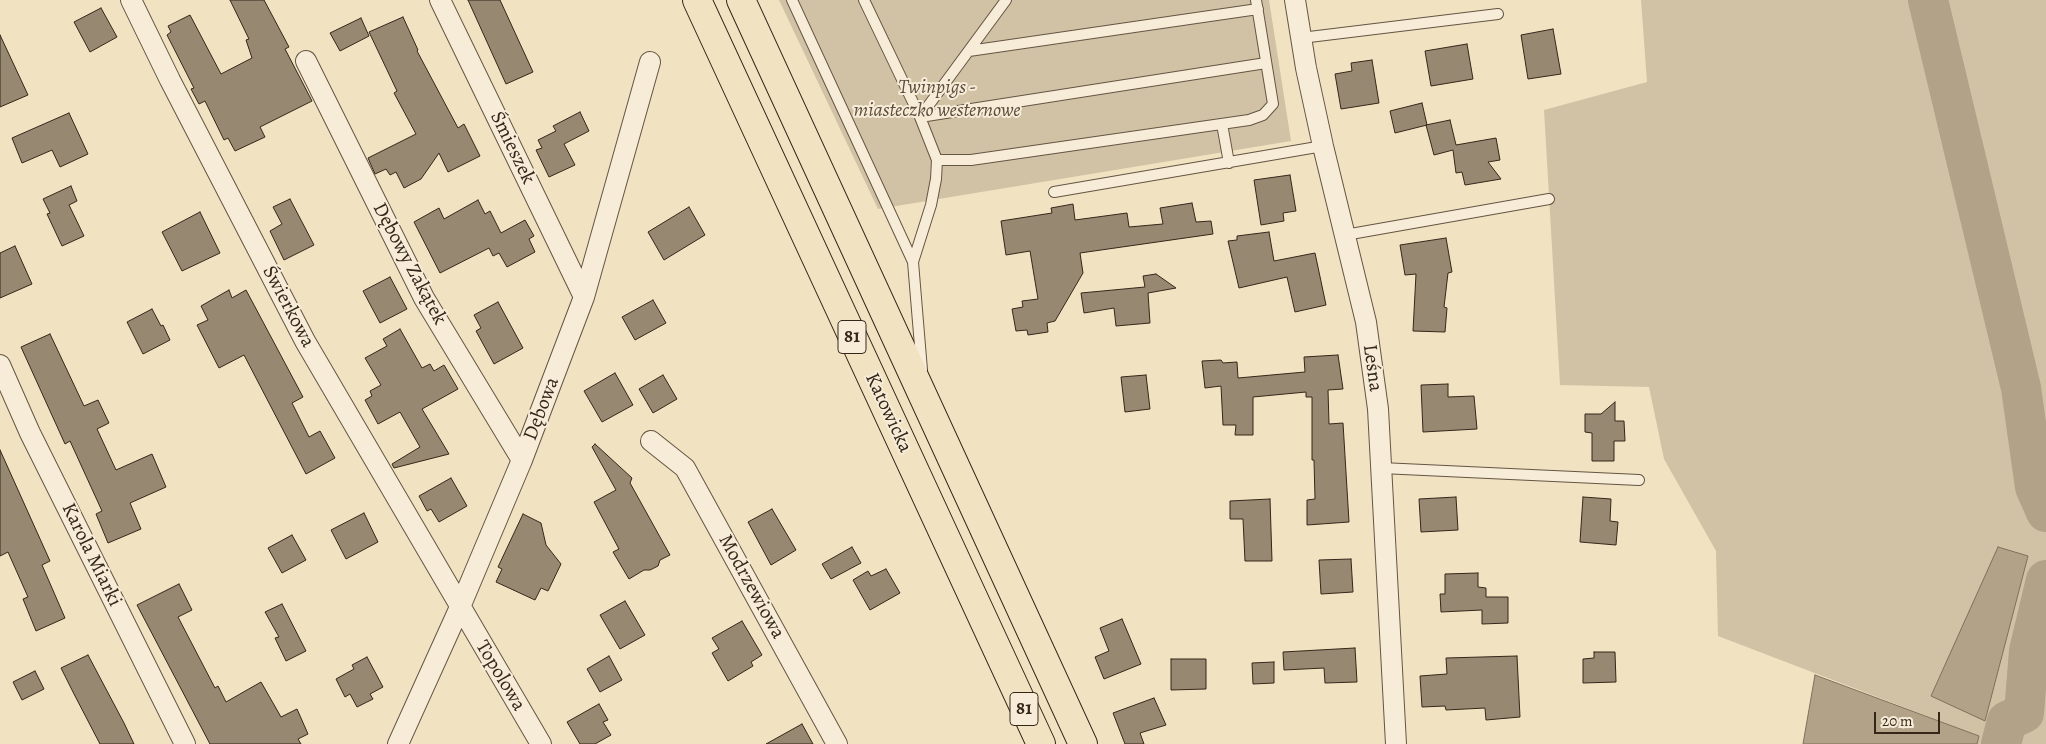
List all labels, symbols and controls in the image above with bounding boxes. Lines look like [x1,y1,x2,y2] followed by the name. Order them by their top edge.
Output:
[853,76,1021,123] park label: Twinpigs - miasteczko westernowe
[484,108,540,188] street label: Śmieszek
[367,199,451,329] street label: Dębowy Zakątek
[257,262,319,352] street label: Świerkowa
[838,321,866,354] road number: 81
[1357,343,1387,393] street label: Leśna
[859,369,917,457] street label: Katowicka
[519,374,565,444] street label: Dębowa
[56,499,126,611] street label: Karola Miarki
[712,531,790,643] street label: Modrzewiowa
[470,636,530,716] street label: Topolowa
[1010,692,1038,726] road number: 81
[1876,702,1942,734] scale bar
[1882,711,1913,731] text: 20 m

